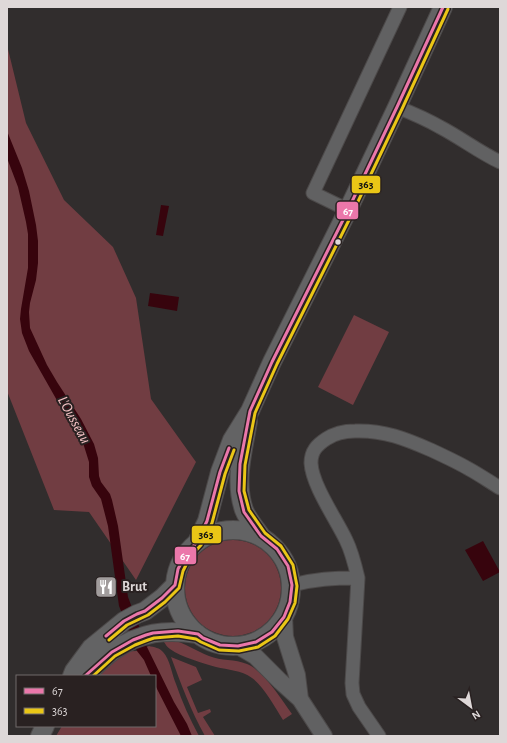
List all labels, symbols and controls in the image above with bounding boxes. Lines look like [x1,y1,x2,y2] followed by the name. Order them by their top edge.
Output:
[351,175,381,194] line badge: 363
[359,179,374,190] text: 363
[336,201,359,220] line badge: 67
[343,206,353,217] text: 67
[333,237,343,247] unlabelled marker
[55,394,93,446] water label: L'Ousseau
[191,525,222,544] line badge: 363
[199,529,214,540] text: 363
[174,546,197,565] line badge: 67
[180,551,190,562] text: 67
[93,574,119,600] restaurant icon: Brut
[122,580,147,594] place label: Brut
[16,675,156,727] legend
[52,685,63,697] text: 67
[451,687,491,727] north arrow
[52,705,68,717] text: 363
[470,708,482,722] text: N

